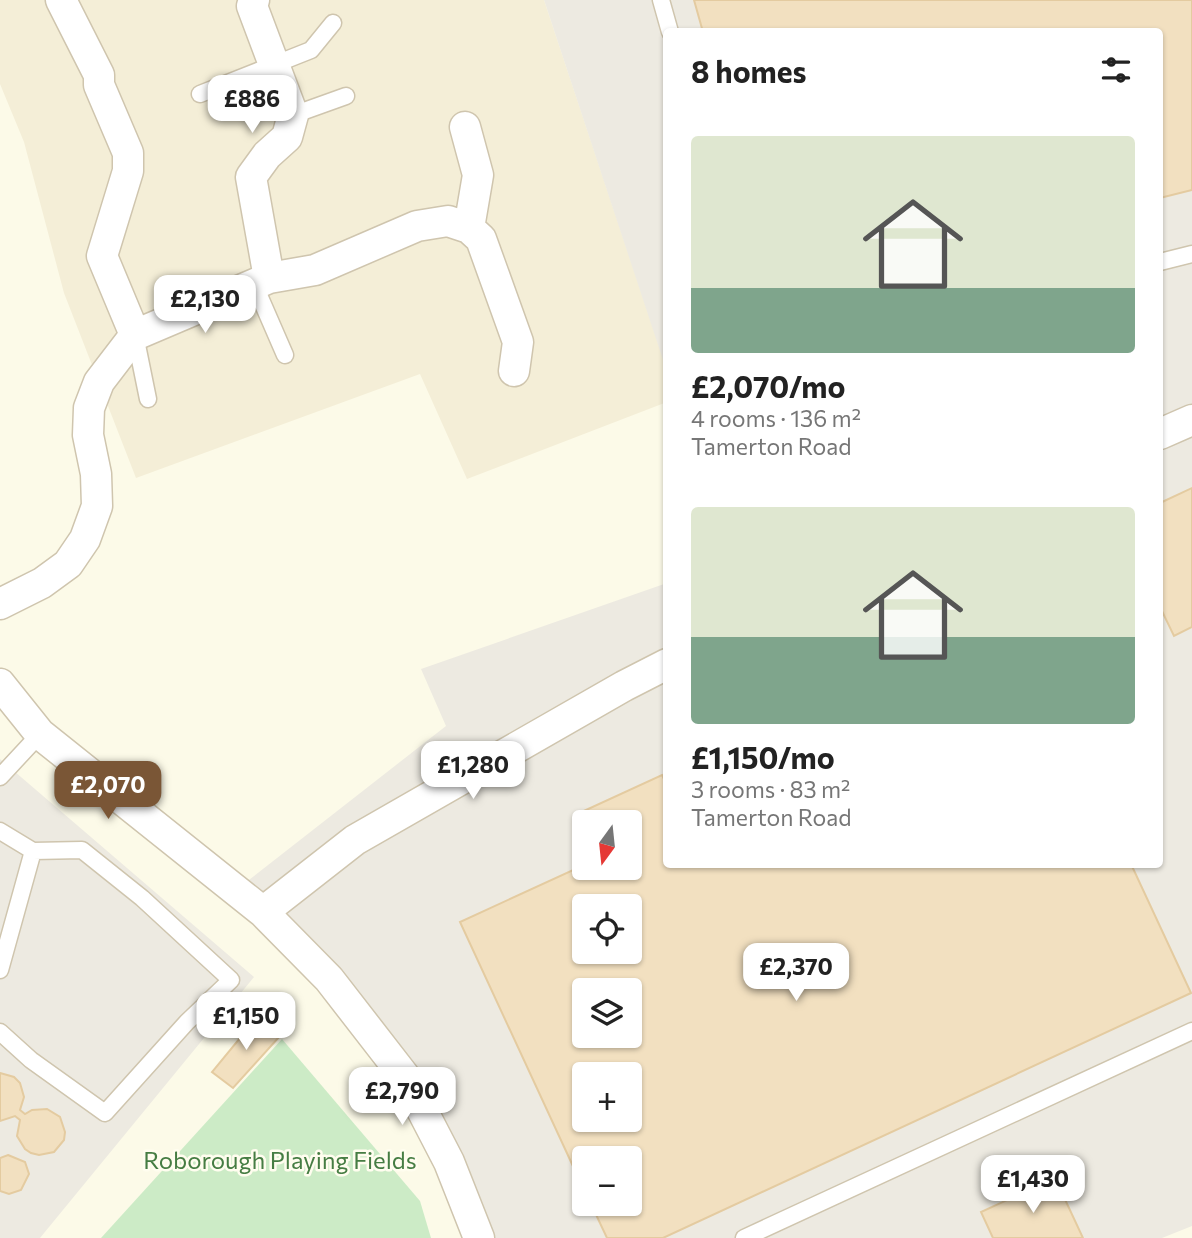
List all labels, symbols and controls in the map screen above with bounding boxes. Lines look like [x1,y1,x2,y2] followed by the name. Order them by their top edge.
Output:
[1097,51,1135,89] icon: filters
[691,52,807,89] text: 8 homes
[211,76,293,135] pin: £886
[224,84,280,112] text: £886
[850,181,976,307] icon: home
[148,276,262,335] pin: £2,130
[170,284,240,312] text: £2,130
[691,367,845,404] text: £2,070/mo
[691,404,861,432] text: 4 rooms · 136 m²
[691,432,851,460] text: Tamerton Road
[850,552,976,678] icon: home
[691,738,835,775] text: £1,150/mo
[416,742,530,801] pin: £1,280
[437,750,509,778] text: £1,280
[51,762,165,821] pin: £2,070
[70,770,146,798] text: £2,070
[691,775,850,803] text: 3 rooms · 83 m²
[691,803,851,831] text: Tamerton Road
[572,810,642,880] north arrow
[572,810,642,1216] map controls
[572,894,642,964] button: locate
[739,944,853,1003] pin: £2,370
[759,952,833,980] text: £2,370
[572,978,642,1048] button: layers
[189,992,303,1052] pin: £1,150
[212,1001,280,1029] text: £1,150
[572,1062,642,1132] button: +
[345,1068,459,1127] pin: £2,790
[365,1076,439,1104] text: £2,790
[143,1145,417,1174] park label: Roborough Playing Fields
[572,1146,642,1216] button: −
[976,1156,1090,1215] pin: £1,430
[997,1164,1069,1192] text: £1,430

